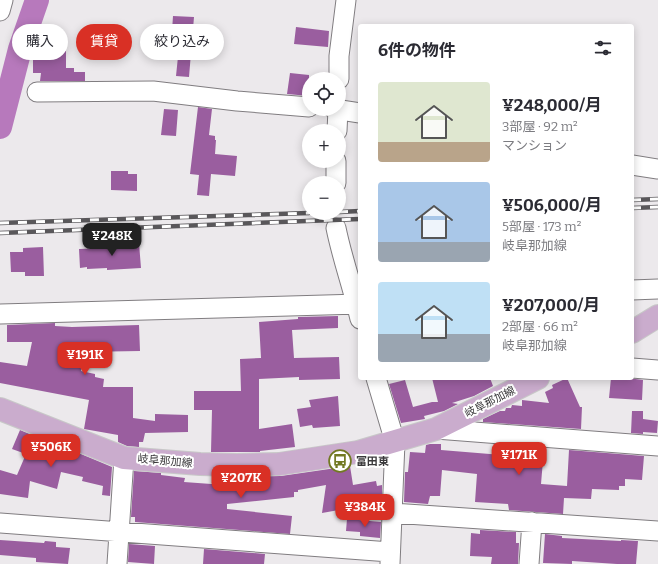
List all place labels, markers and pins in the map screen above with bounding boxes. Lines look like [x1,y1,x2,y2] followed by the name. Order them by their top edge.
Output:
[84,223,140,257] pin: ¥248K
[57,342,113,376] pin: ¥191K
[23,434,79,468] pin: ¥506K
[491,442,547,476] pin: ¥171K
[327,448,353,474] bus stop icon: 富田東
[356,455,389,468] place label: 富田東
[213,465,269,499] pin: ¥207K
[337,494,393,528] pin: ¥384K

